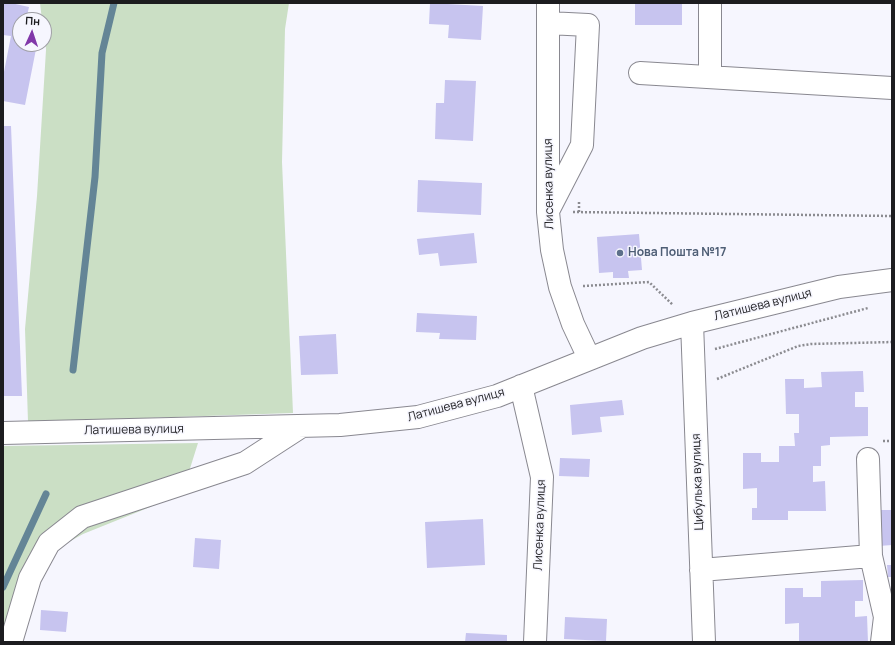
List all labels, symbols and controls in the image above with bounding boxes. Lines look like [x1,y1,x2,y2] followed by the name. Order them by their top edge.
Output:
[12,12,52,52] north arrow
[25,13,40,28] text: Пн
[541,138,557,230] street label: Лисенка вулиця
[628,246,726,260] place label: Нова Пошта №17
[615,248,625,258] marker: Нова Пошта №17
[713,286,813,324] street label: Латишева вулиця
[406,385,506,425] street label: Латишева вулиця
[84,422,184,438] street label: Латишева вулиця
[689,433,707,531] street label: Цибулька вулиця
[531,479,549,571] street label: Лисенка вулиця

